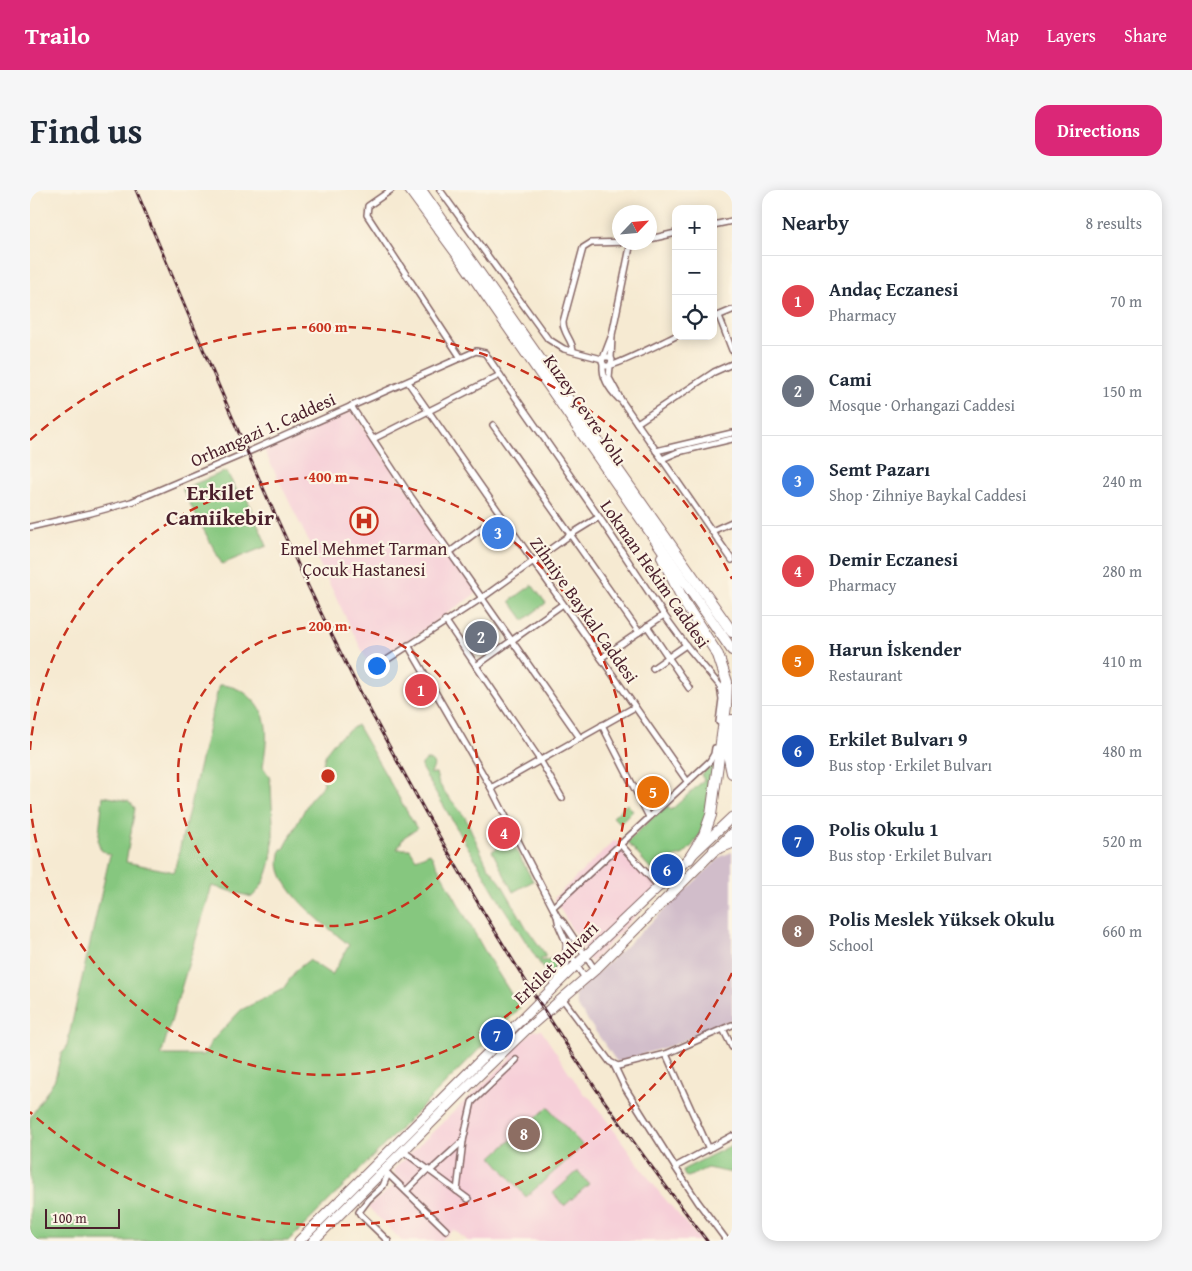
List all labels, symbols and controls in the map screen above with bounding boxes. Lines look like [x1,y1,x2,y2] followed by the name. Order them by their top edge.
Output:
[25,18,90,53] text: Trailo
[986,22,1019,49] text: Map
[1047,22,1096,49] text: Layers
[1124,22,1167,49] text: Share
[30,105,143,156] text: Find us
[1035,105,1162,156] button: Directions
[612,205,657,250] north arrow
[672,205,717,340] map controls
[672,205,717,250] button: +
[782,207,849,238] text: Nearby
[1085,211,1142,235] text: 8 results
[672,250,717,295] button: −
[829,275,958,303] text: Andaç Eczanesi
[794,289,802,313] text: 1
[1110,289,1142,313] text: 70 m
[672,295,717,340] button: locate
[829,303,896,327] text: Pharmacy
[308,316,348,337] text: 600 m
[537,349,634,471] street label: Kuzey Çevre Yolu
[829,365,872,393] text: Cami
[794,379,802,403] text: 2
[1102,379,1142,403] text: 150 m
[186,385,340,474] street label: Orhangazi 1. Caddesi
[829,393,1015,417] text: Mosque · Orhangazi Caddesi
[829,455,930,483] text: Semt Pazarı
[308,466,348,487] text: 400 m
[794,469,802,493] text: 3
[1102,469,1142,493] text: 240 m
[166,476,274,533] district label: Erkilet Camiikebir
[829,483,1026,507] text: Shop · Zihniye Baykal Caddesi
[594,494,717,653] street label: Lokman Hekim Caddesi
[349,506,379,536] hospital icon: Emel Mehmet Tarman Çocuk Hastanesi
[482,514,514,552] pin: 3
[524,531,645,688] street label: Zihniye Baykal Caddesi
[281,535,447,583] place label: Emel Mehmet Tarman Çocuk Hastanesi
[829,545,958,573] text: Demir Eczanesi
[794,559,802,583] text: 4
[1102,559,1142,583] text: 280 m
[829,573,896,597] text: Pharmacy
[308,615,348,636] text: 200 m
[465,618,497,656] pin: 2
[829,635,961,663] text: Harun İskender
[794,649,802,673] text: 5
[1102,649,1142,673] text: 410 m
[364,653,390,679] your location
[829,663,903,687] text: Restaurant
[405,671,437,709] pin: 1
[829,725,967,753] text: Erkilet Bulvarı 9
[794,739,802,763] text: 6
[1102,739,1142,763] text: 480 m
[829,753,992,777] text: Bus stop · Erkilet Bulvarı
[319,767,337,785] centre of rings
[637,773,669,811] pin: 5
[488,814,520,852] pin: 4
[829,815,939,843] text: Polis Okulu 1
[794,829,802,853] text: 7
[1102,829,1142,853] text: 520 m
[829,843,992,867] text: Bus stop · Erkilet Bulvarı
[651,851,683,889] pin: 6
[829,905,1055,933] text: Polis Meslek Yüksek Okulu
[507,915,604,1010] street label: Erkilet Bulvarı
[794,919,802,943] text: 8
[1102,919,1142,943] text: 660 m
[829,933,873,957] text: School
[481,1016,513,1054] pin: 7
[508,1115,540,1153] pin: 8
[45,1206,120,1229] scale bar
[52,1208,87,1228] text: 100 m

